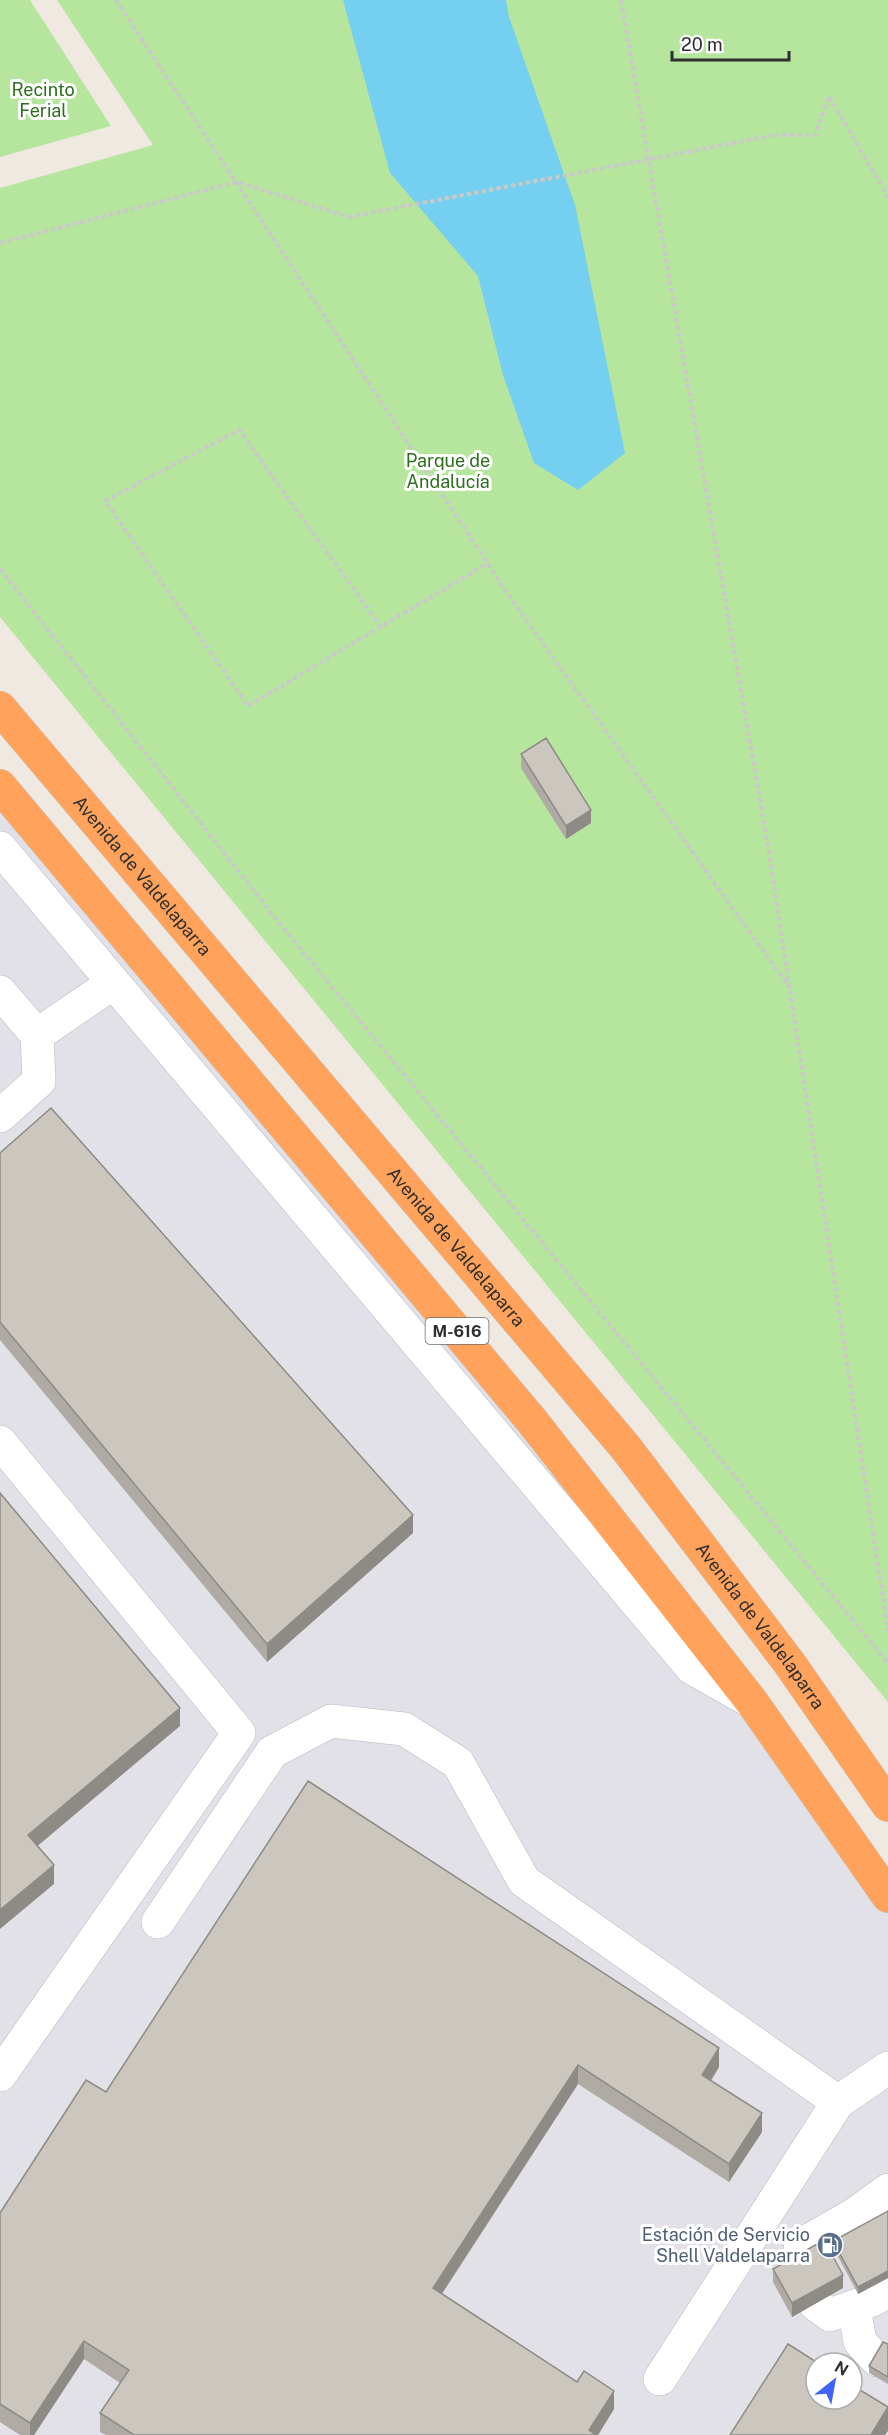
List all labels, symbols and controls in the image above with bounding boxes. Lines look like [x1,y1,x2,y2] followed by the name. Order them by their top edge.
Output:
[672,24,789,62] scale bar
[681,34,723,55] text: 20 m
[11,79,75,121] park label: Recinto Ferial
[406,450,490,492] park label: Parque de Andalucía
[69,792,216,960] street label: Avenida de Valdelaparra
[383,1163,530,1331] street label: Avenida de Valdelaparra
[426,1318,488,1344] road number: M-616
[692,1538,829,1713] street label: Avenida de Valdelaparra
[642,2224,810,2266] place label: Estación de Servicio Shell Valdelaparra
[815,2230,845,2260] fuel station icon: Estación de Servicio Shell Valdelaparra
[804,2351,864,2411] north arrow
[831,2357,852,2380] text: N

